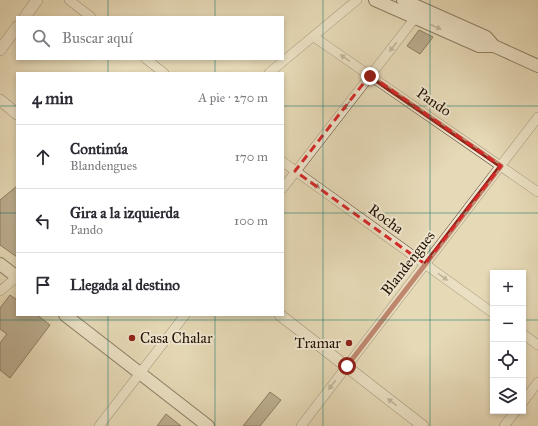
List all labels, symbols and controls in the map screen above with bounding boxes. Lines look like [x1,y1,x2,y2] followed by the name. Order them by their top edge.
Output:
[16,16,284,60] search box
[431,25,443,31] one-way arrow
[30,27,52,49] icon: search
[62,29,133,47] text: Buscar aquí
[389,41,397,52] one-way arrow
[340,54,350,62] one-way arrow
[361,67,379,85] route end
[413,84,455,120] street label: Pando
[32,88,73,109] text: 4 min
[198,90,268,106] text: A pie · 270 m
[342,101,351,112] one-way arrow
[70,140,128,158] text: Continúa
[32,146,54,168] icon: ahead
[235,149,268,165] text: 170 m
[70,158,137,174] text: Blandengues
[309,181,320,189] one-way arrow
[365,200,408,238] street label: Rocha
[70,204,179,222] text: Gira a la izquierda
[32,210,54,232] icon: left
[234,213,268,229] text: 100 m
[70,222,103,238] text: Pando
[377,227,439,299] street label: Blandengues
[490,270,526,414] map controls
[490,270,526,306] button: +
[438,273,448,281] one-way arrow
[32,274,54,296] icon: arrive
[70,276,180,294] text: Llegada al destino
[490,306,526,342] button: −
[140,329,213,347] place label: Casa Chalar
[127,333,137,343] marker: Casa Chalar
[295,334,341,352] place label: Tramar
[344,338,354,348] marker: Tramar
[490,342,526,378] button: locate
[338,357,356,375] route start
[490,378,526,414] button: layers
[328,380,336,391] one-way arrow
[386,397,397,406] one-way arrow

